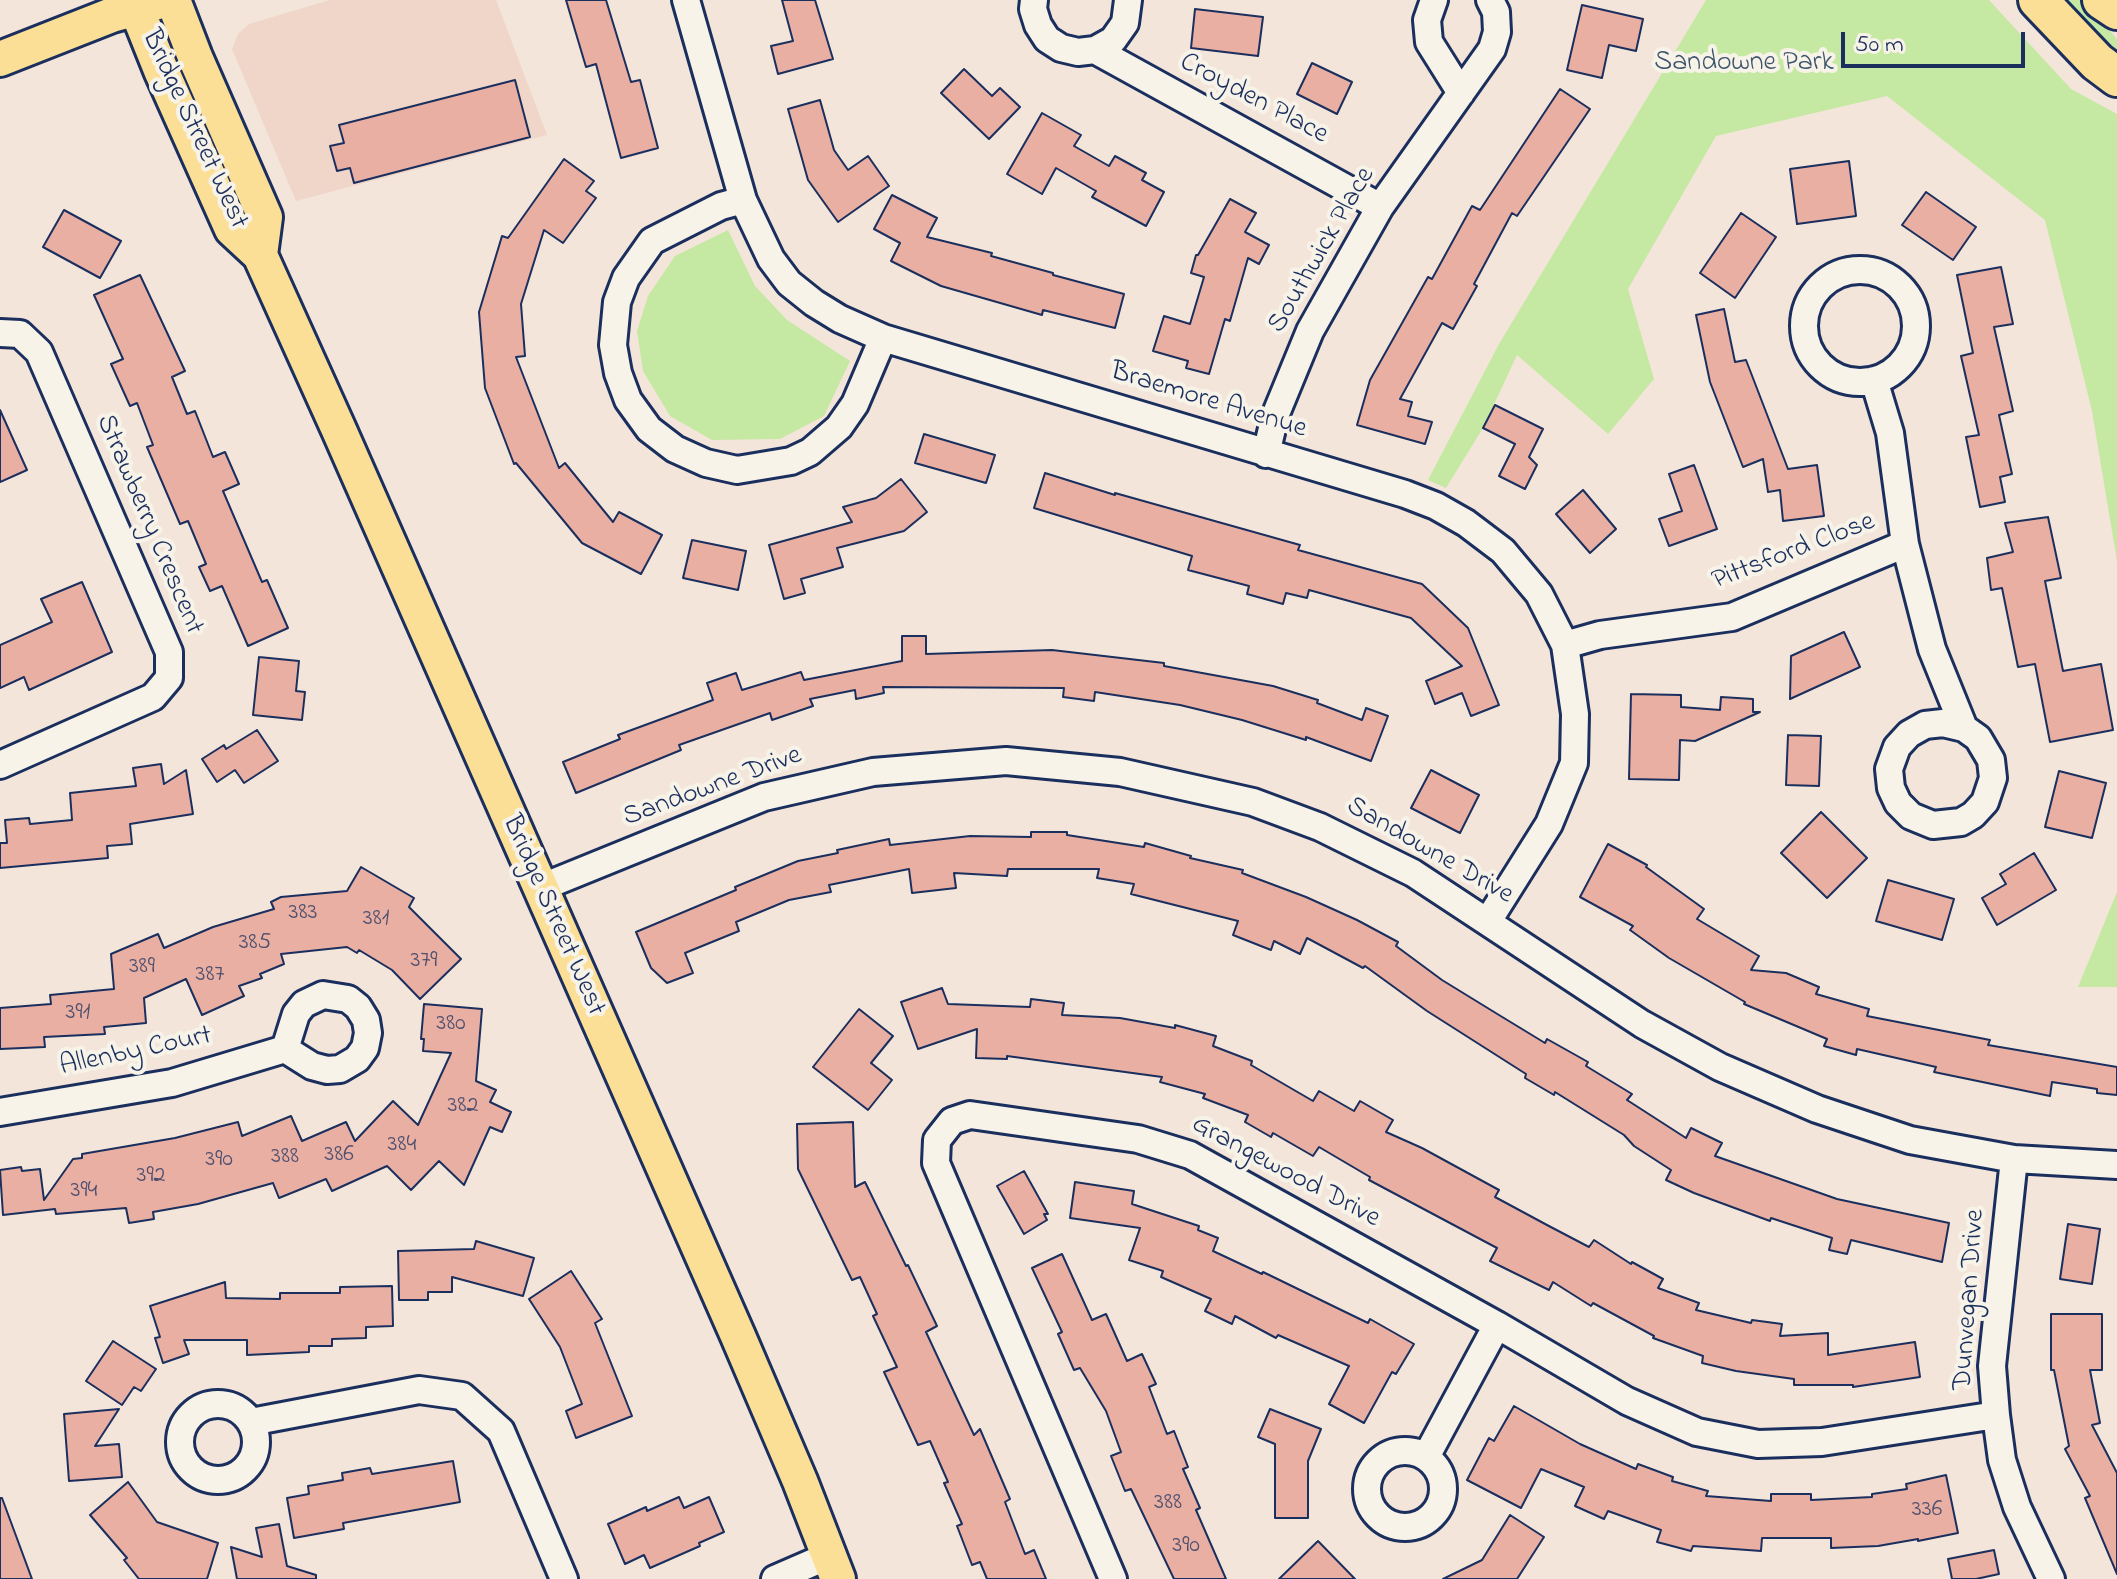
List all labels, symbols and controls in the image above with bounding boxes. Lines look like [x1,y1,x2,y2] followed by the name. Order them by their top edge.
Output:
[1845,16,2029,66] scale bar
[132,25,254,235] street label: Bridge Street West
[1855,28,1904,63] text: 50 m
[1173,47,1333,153] street label: Croyden Place
[1654,47,1834,81] park label: Sandowne Park
[1262,162,1384,340] street label: Southwick Place
[1106,356,1310,448] street label: Braemore Avenue
[87,410,209,640] street label: Strawberry Crescent
[1708,507,1880,599] street label: Pittsford Close
[619,740,807,836] street label: Sandowne Drive
[1339,791,1519,913] street label: Sandowne Drive
[493,811,611,1021] street label: Bridge Street West
[289,900,317,928] house number: 383
[363,906,389,934] house number: 381
[239,930,271,958] house number: 385
[410,948,438,976] house number: 379
[129,954,155,982] house number: 389
[196,962,224,990] house number: 387
[66,1000,90,1028] house number: 391
[436,1011,466,1039] house number: 380
[57,1021,215,1085] street label: Allenby Court
[448,1093,478,1121] house number: 382
[1185,1109,1385,1237] street label: Grangewood Drive
[388,1132,416,1160] house number: 384
[324,1142,354,1170] house number: 386
[271,1144,299,1172] house number: 388
[205,1147,233,1175] house number: 390
[136,1163,166,1191] house number: 392
[70,1178,98,1206] house number: 394
[1948,1208,1994,1392] street label: Dunvegan Drive
[1154,1490,1182,1518] house number: 388
[1912,1497,1942,1525] house number: 336
[1172,1533,1200,1561] house number: 390

